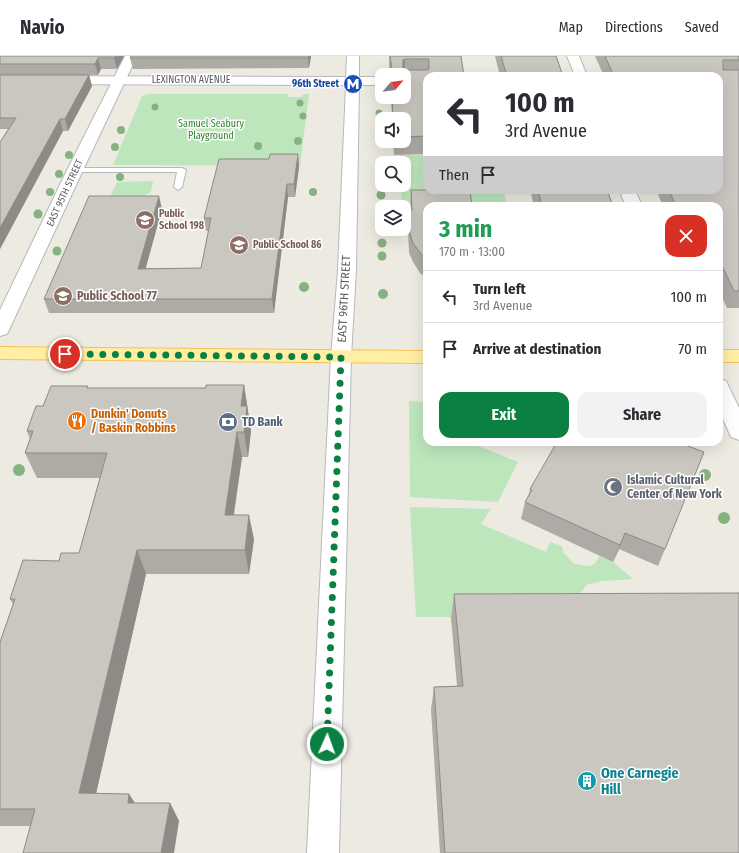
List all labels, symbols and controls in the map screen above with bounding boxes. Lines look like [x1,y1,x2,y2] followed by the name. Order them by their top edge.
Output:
[20,16,65,39] text: Navio
[559,19,583,36] text: Map
[605,19,663,36] text: Directions
[685,19,719,36] text: Saved
[375,68,411,104] north arrow
[375,68,411,236] map controls
[342,73,364,95] metro station icon: 96th Street
[152,74,231,86] street label: LEXINGTON AVENUE
[292,78,339,90] place label: 96th Street
[505,86,575,119] text: 100 m
[439,88,491,140] icon: left
[375,112,411,148] button: sound
[178,118,244,142] park label: Samuel Seabury Playground
[505,120,587,142] text: 3rd Avenue
[375,156,411,192] button: search
[44,157,86,228] street label: EAST 95TH STREET
[477,164,499,186] icon: arrive
[439,166,469,184] text: Then
[375,200,411,236] button: layers
[159,208,205,232] place label: Public School 198
[134,209,156,231] school or university icon: Public School 198
[439,215,492,243] text: 3 min
[665,215,707,257] button: close
[228,234,250,256] school or university icon: Public School 86
[253,239,321,251] place label: Public School 86
[439,244,505,259] text: 170 m · 13:00
[335,255,353,343] street label: EAST 96TH STREET
[473,280,526,298] text: Turn left
[52,285,74,307] school or university icon: Public School 77
[439,286,461,308] icon: left
[670,288,707,306] text: 100 m
[77,289,157,303] place label: Public School 77
[473,298,532,313] text: 3rd Avenue
[48,337,82,371] pin
[439,338,461,360] icon: arrive
[473,340,601,358] text: Arrive at destination
[678,340,707,358] text: 70 m
[54,343,76,365] icon: arrive
[439,392,569,438] button: Exit
[577,392,707,438] button: Share
[91,407,176,435] place label: Dunkin' Donuts / Baskin Robbins
[66,410,88,432] restaurant icon: Dunkin' Donuts / Baskin Robbins
[217,411,239,433] bank icon: TD Bank
[242,415,283,429] place label: TD Bank
[627,473,723,501] place label: Islamic Cultural Center of New York
[602,476,624,498] mosque icon: Islamic Cultural Center of New York
[306,723,348,765] position arrow
[601,765,679,798] place label: One Carnegie Hill
[576,770,598,792] building icon: One Carnegie Hill

